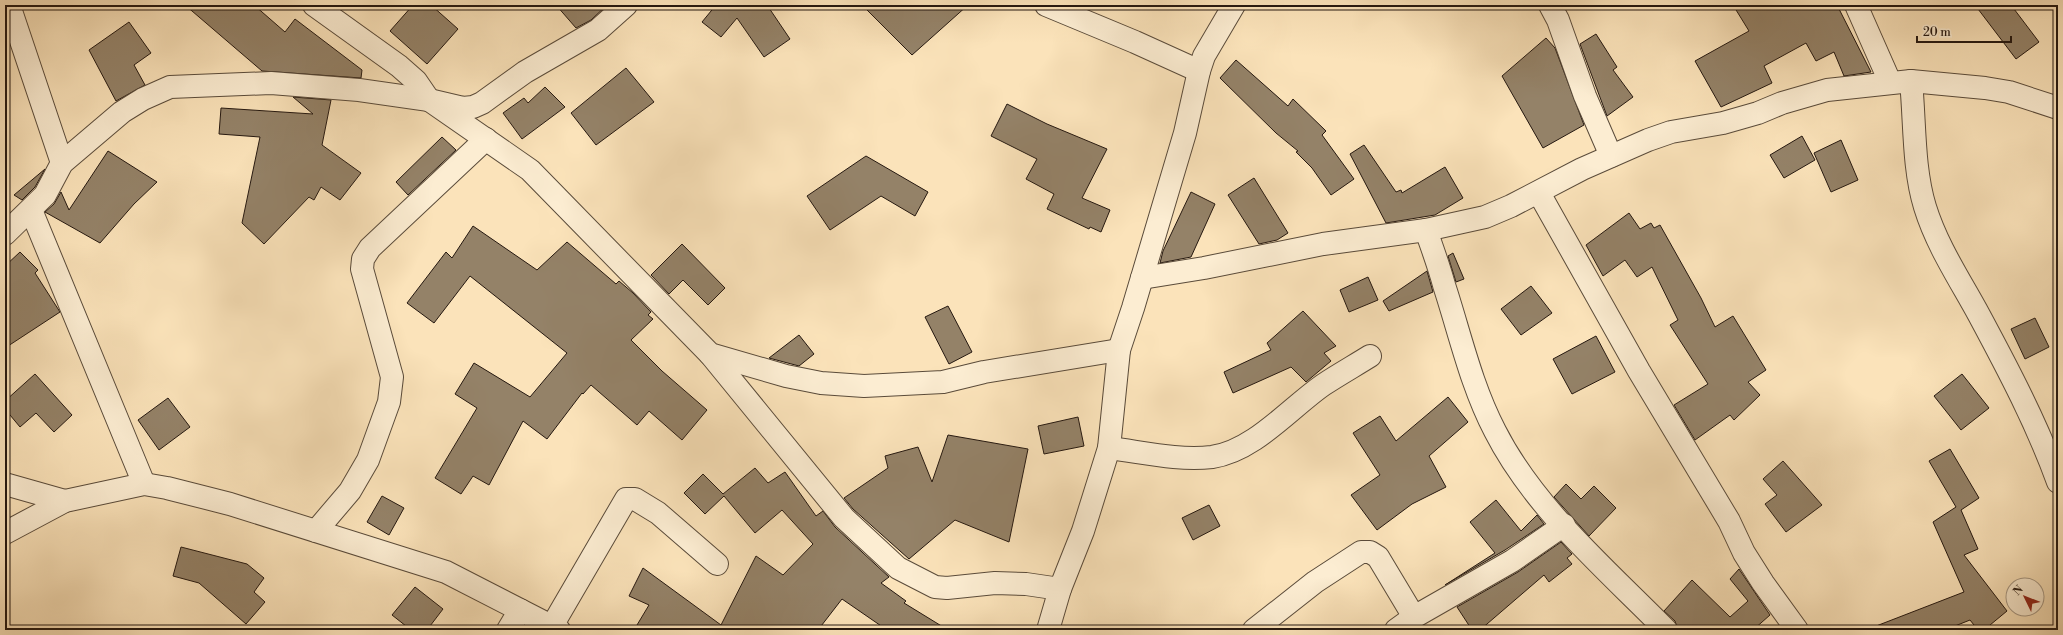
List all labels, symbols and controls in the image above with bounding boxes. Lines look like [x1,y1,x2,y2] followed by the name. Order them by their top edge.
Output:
[1917,18,2011,44] scale bar
[1923,25,1951,40] text: 20 m
[2005,577,2045,617] north arrow
[2010,583,2027,599] text: N

